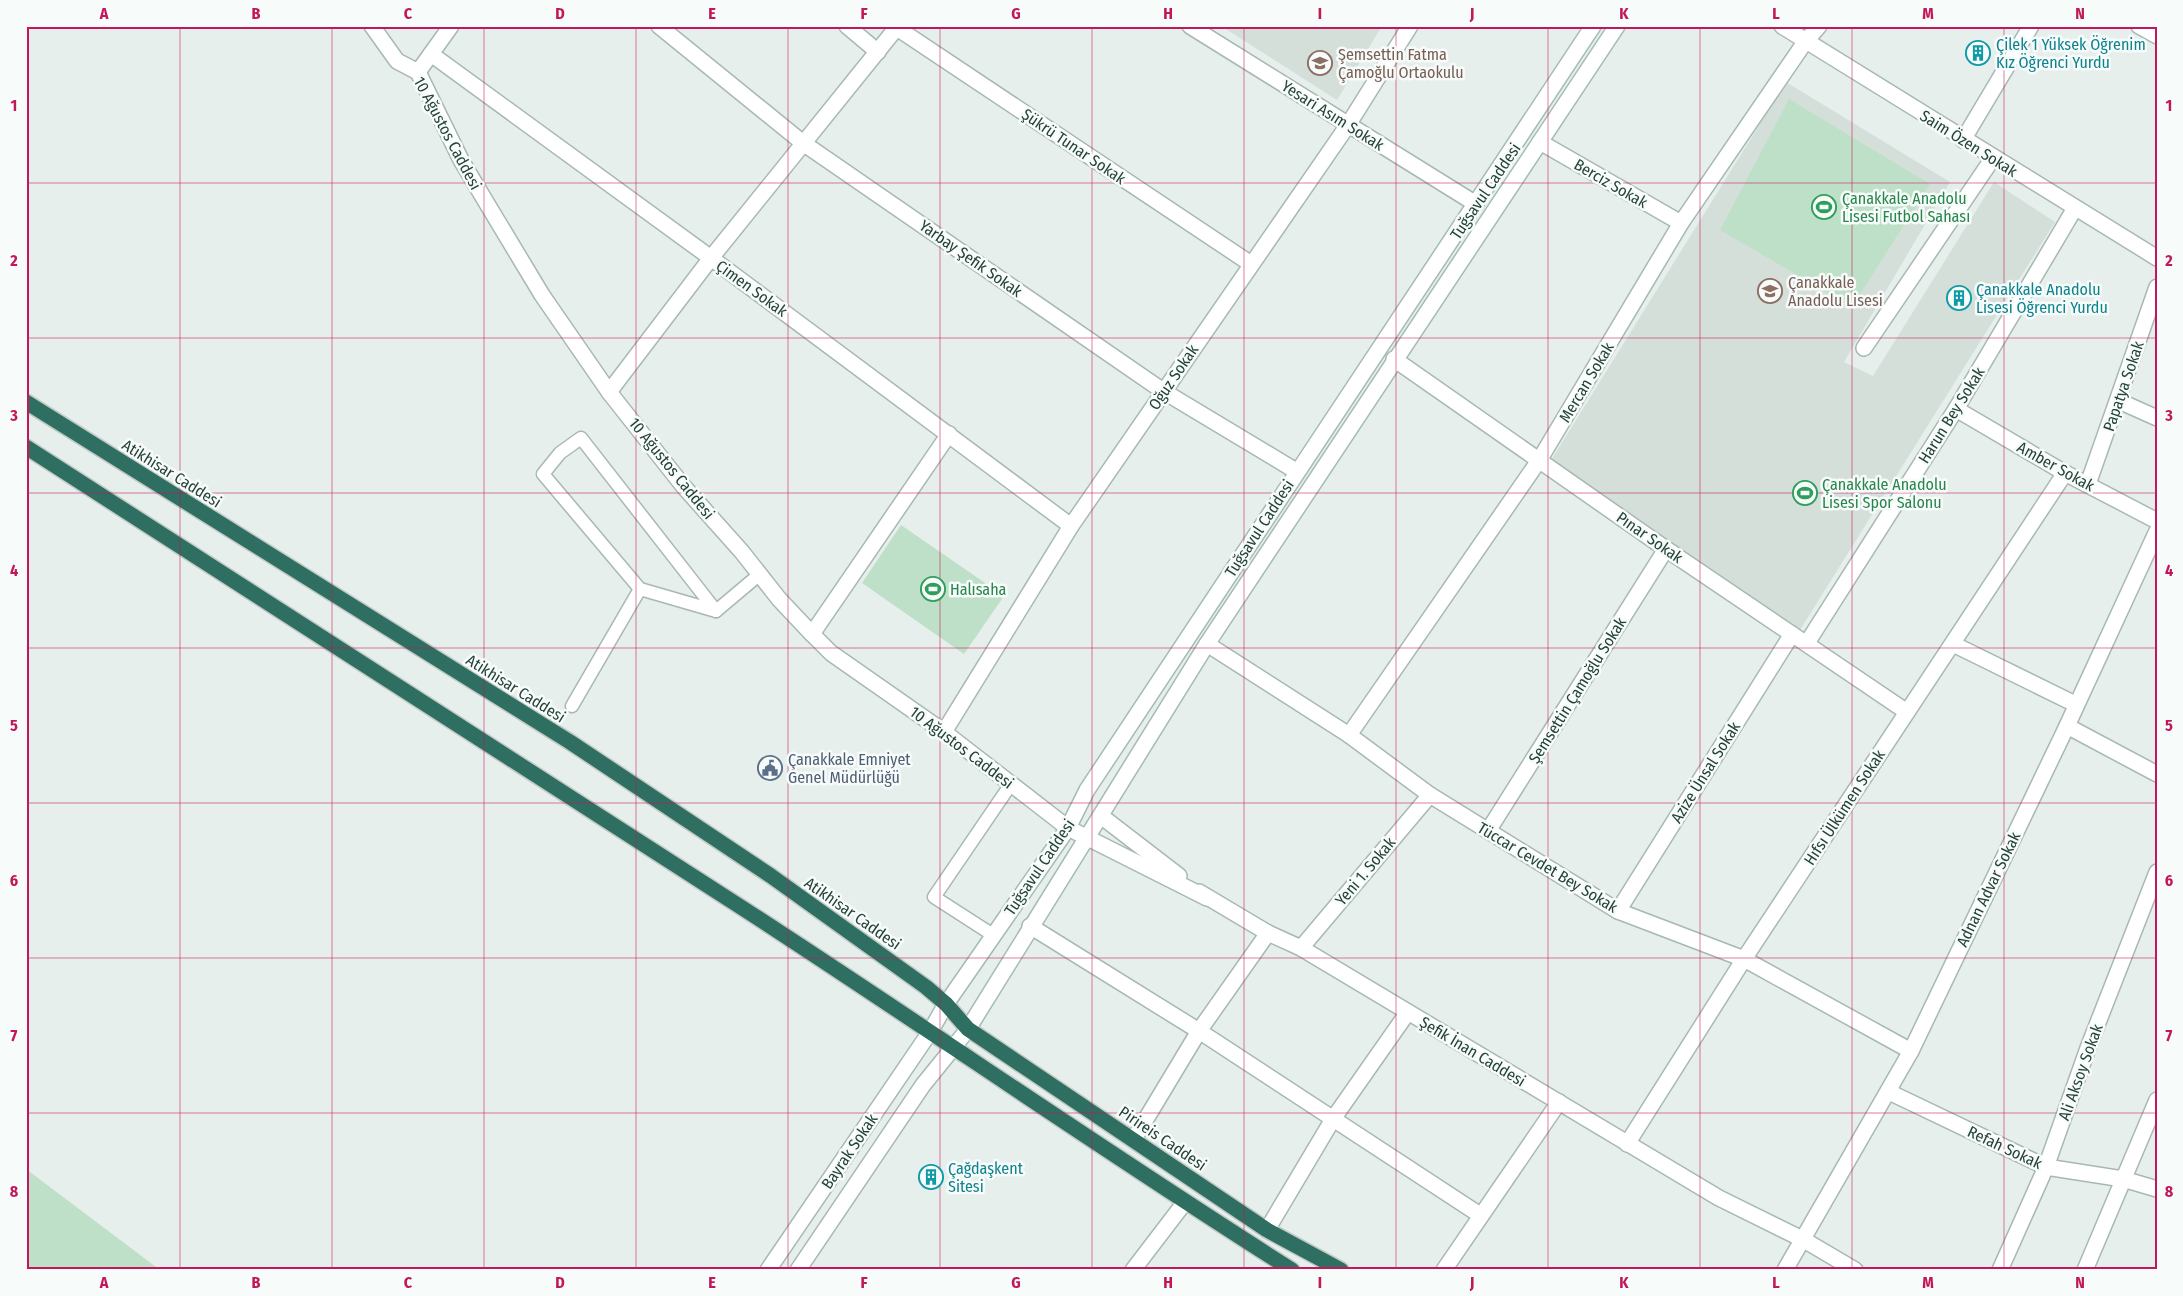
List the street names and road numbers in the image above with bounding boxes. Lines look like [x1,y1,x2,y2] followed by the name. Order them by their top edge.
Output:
[410,74,485,193] street label: 10 Ağustos Caddesi
[1278,76,1388,155] street label: Yesari Asım Sokak
[1018,105,1130,188] street label: Şükrü Tunar Sokak
[1917,106,2021,181] street label: Saim Özen Sokak
[1446,140,1525,243] street label: Tuğsavul Caddesi
[1571,155,1651,212] street label: Berciz Sokak
[916,216,1026,301] street label: Yarbay Şefik Sokak
[712,256,791,322] street label: Çimen Sokak
[1555,338,1618,426] street label: Mercan Sokak
[2099,338,2148,434] street label: Papatya Sokak
[1145,341,1202,414] street label: Oğuz Sokak
[1914,363,1989,467] street label: Harun Bey Sokak
[625,414,718,523] street label: 10 Ağustos Caddesi
[119,435,225,511] street label: Atikhisar Caddesi
[2014,437,2098,496] street label: Amber Sokak
[1221,476,1298,580] street label: Tuğsavul Caddesi
[1613,508,1687,567] street label: Pınar Sokak
[1525,613,1631,767] street label: Şemsettin Çamoğlu Sokak
[463,650,569,726] street label: Atikhisar Caddesi
[906,702,1017,793] street label: 10 Ağustos Caddesi
[1667,718,1744,826] street label: Azize Ünsal Sokak
[1800,746,1889,869] street label: Hıfsı Ülkümen Sokak
[1000,816,1079,919] street label: Tuğsavul Caddesi
[1474,818,1622,917] street label: Tüccar Cevdet Bey Sokak
[1952,828,2025,950] street label: Adnan Advar Sokak
[1331,833,1400,909] street label: Yeni 1. Sokak
[801,873,905,954] street label: Atikhisar Caddesi
[1416,1012,1529,1090] street label: Şefik İnan Caddesi
[2054,1021,2107,1123] street label: Ali Aksoy Sokak
[1115,1102,1210,1175] street label: Pirireis Caddesi
[817,1110,882,1192] street label: Bayrak Sokak
[1965,1122,2045,1173] street label: Refah Sokak

